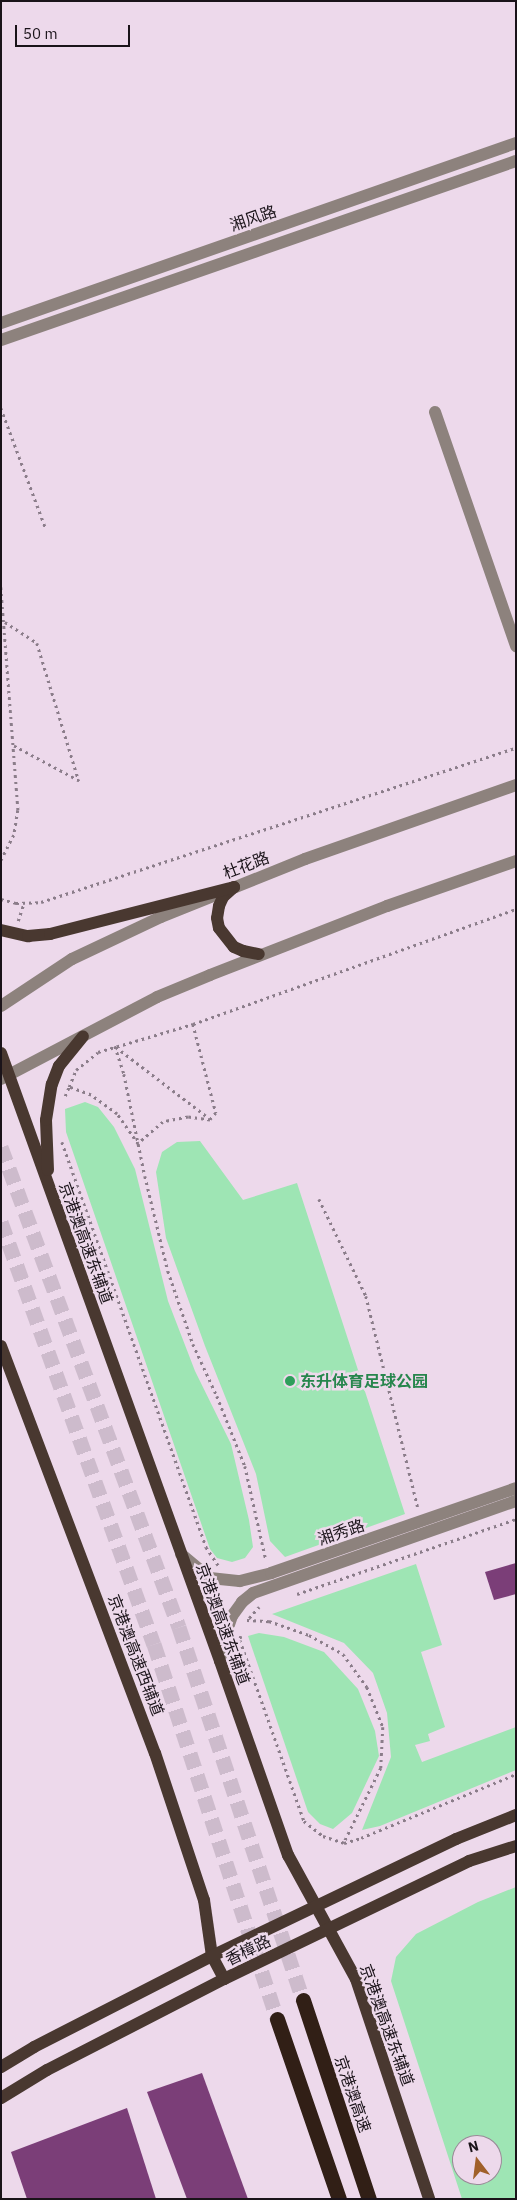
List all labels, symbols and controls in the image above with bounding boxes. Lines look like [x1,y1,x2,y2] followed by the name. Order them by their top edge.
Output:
[18,15,132,47] scale bar
[23,24,58,43] text: 50 m
[227,201,279,235] street label: 湘风路
[220,847,272,883] street label: 杜花路
[55,1180,117,1306] street label: 京港澳高速东辅道
[300,1371,428,1391] place label: 东升体育足球公园
[284,1375,296,1387] marker: 东升体育足球公园
[315,1515,367,1549] street label: 湘秀路
[192,1561,254,1687] street label: 京港澳高速东辅道
[104,1592,168,1718] street label: 京港澳高速西辅道
[222,1931,274,1969] street label: 香樟路
[356,1962,418,2088] street label: 京港澳高速东辅道
[331,2053,375,2135] street label: 京港澳高速
[452,2135,502,2185] north arrow
[466,2136,481,2156] text: N

